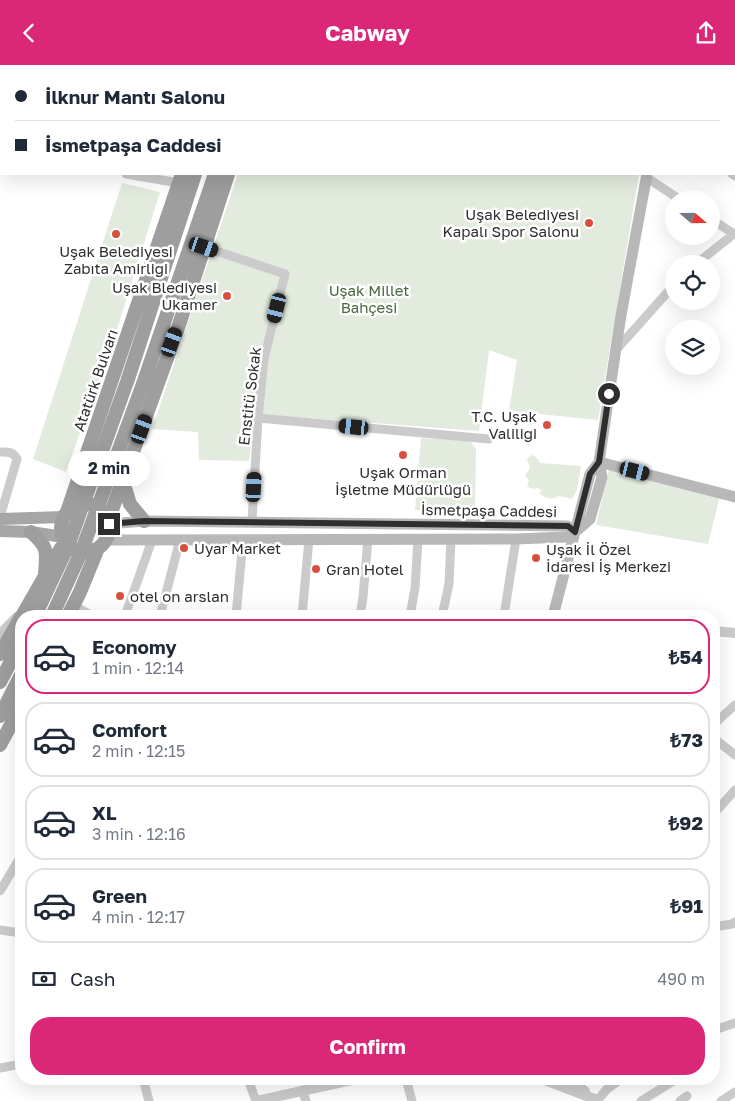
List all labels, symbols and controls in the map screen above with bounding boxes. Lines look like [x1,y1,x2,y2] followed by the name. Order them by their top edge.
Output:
[15,19,43,47] icon: back
[325,19,410,46] text: Cabway
[692,19,720,47] icon: share
[45,85,225,108] text: İlknur Mantı Salonu
[45,133,222,156] text: İsmetpaşa Caddesi
[665,190,720,245] north arrow
[665,190,720,375] map controls
[443,205,579,240] place label: Uşak Belediyesi Kapalı Spor Salonu
[583,217,595,229] marker: Uşak Belediyesi Kapalı Spor Salonu
[110,228,122,240] marker: Uşak Belediyesi Zabıta Amirliği
[187,235,220,259] car
[59,242,173,277] place label: Uşak Belediyesi Zabıta Amirliği
[665,255,720,310] button: locate
[112,278,217,313] place label: Uşak Blediyesi Ukamer
[329,281,409,316] park label: Uşak Millet Bahçesi
[221,290,233,302] marker: Uşak Blediyesi Ukamer
[266,292,287,324] car
[665,320,720,375] button: layers
[159,325,184,359] car
[69,327,121,433] street label: Atatürk Bulvarı
[234,345,264,446] street label: Enstitü Sokak
[598,383,620,405] route start
[471,407,538,442] place label: T.C. Uşak Valiliği
[129,412,154,446] car
[338,418,369,436] car
[541,419,553,431] marker: T.C. Uşak Valiliği
[397,449,409,461] marker: Uşak Orman İşletme Müdürlüğü
[68,451,150,487] callout: 2 min
[88,458,130,478] text: 2 min
[618,460,651,482] car
[335,463,471,498] place label: Uşak Orman İşletme Müdürlüğü
[245,472,262,502] car
[421,500,557,520] street label: İsmetpaşa Caddesi
[98,513,120,535] route end
[194,539,281,557] place label: Uyar Market
[546,540,671,575] place label: Uşak İl Özel İdaresi İş Merkezi
[178,542,190,554] marker: Uyar Market
[530,552,542,564] marker: Uşak İl Özel İdaresi İş Merkezi
[326,560,404,578] place label: Gran Hotel
[310,563,322,575] marker: Gran Hotel
[130,587,229,605] place label: otel on arslan
[114,590,126,602] marker: otel on arslan
[32,634,77,679] icon: car
[92,635,177,658] text: Economy
[669,645,703,668] text: ₺54
[92,658,184,678] text: 1 min · 12:14
[32,717,77,762] icon: car
[92,718,167,741] text: Comfort
[670,728,703,751] text: ₺73
[92,741,185,761] text: 2 min · 12:15
[32,800,77,845] icon: car
[92,801,117,824] text: XL
[668,811,703,834] text: ₺92
[92,824,186,844] text: 3 min · 12:16
[32,883,77,928] icon: car
[92,884,147,907] text: Green
[670,894,703,917] text: ₺91
[92,907,185,927] text: 4 min · 12:17
[30,965,58,993] icon: cash
[70,967,115,990] text: Cash
[657,969,705,989] text: 490 m
[30,1017,705,1075] button: Confirm

